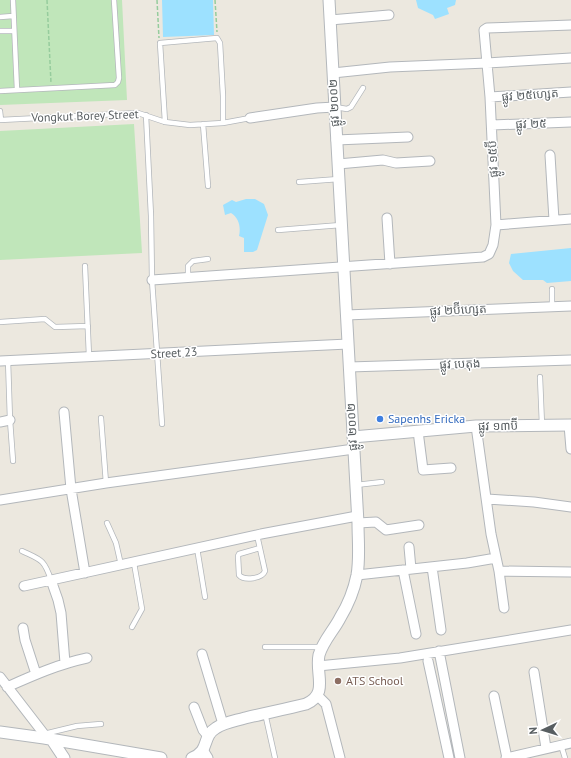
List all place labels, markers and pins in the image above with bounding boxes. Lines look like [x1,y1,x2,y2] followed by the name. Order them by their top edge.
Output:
[388,411,465,426] place label: Sapenhs Ericka
[375,414,385,424] marker: Sapenhs Ericka
[346,673,404,688] place label: ATS School
[333,676,343,686] marker: ATS School

